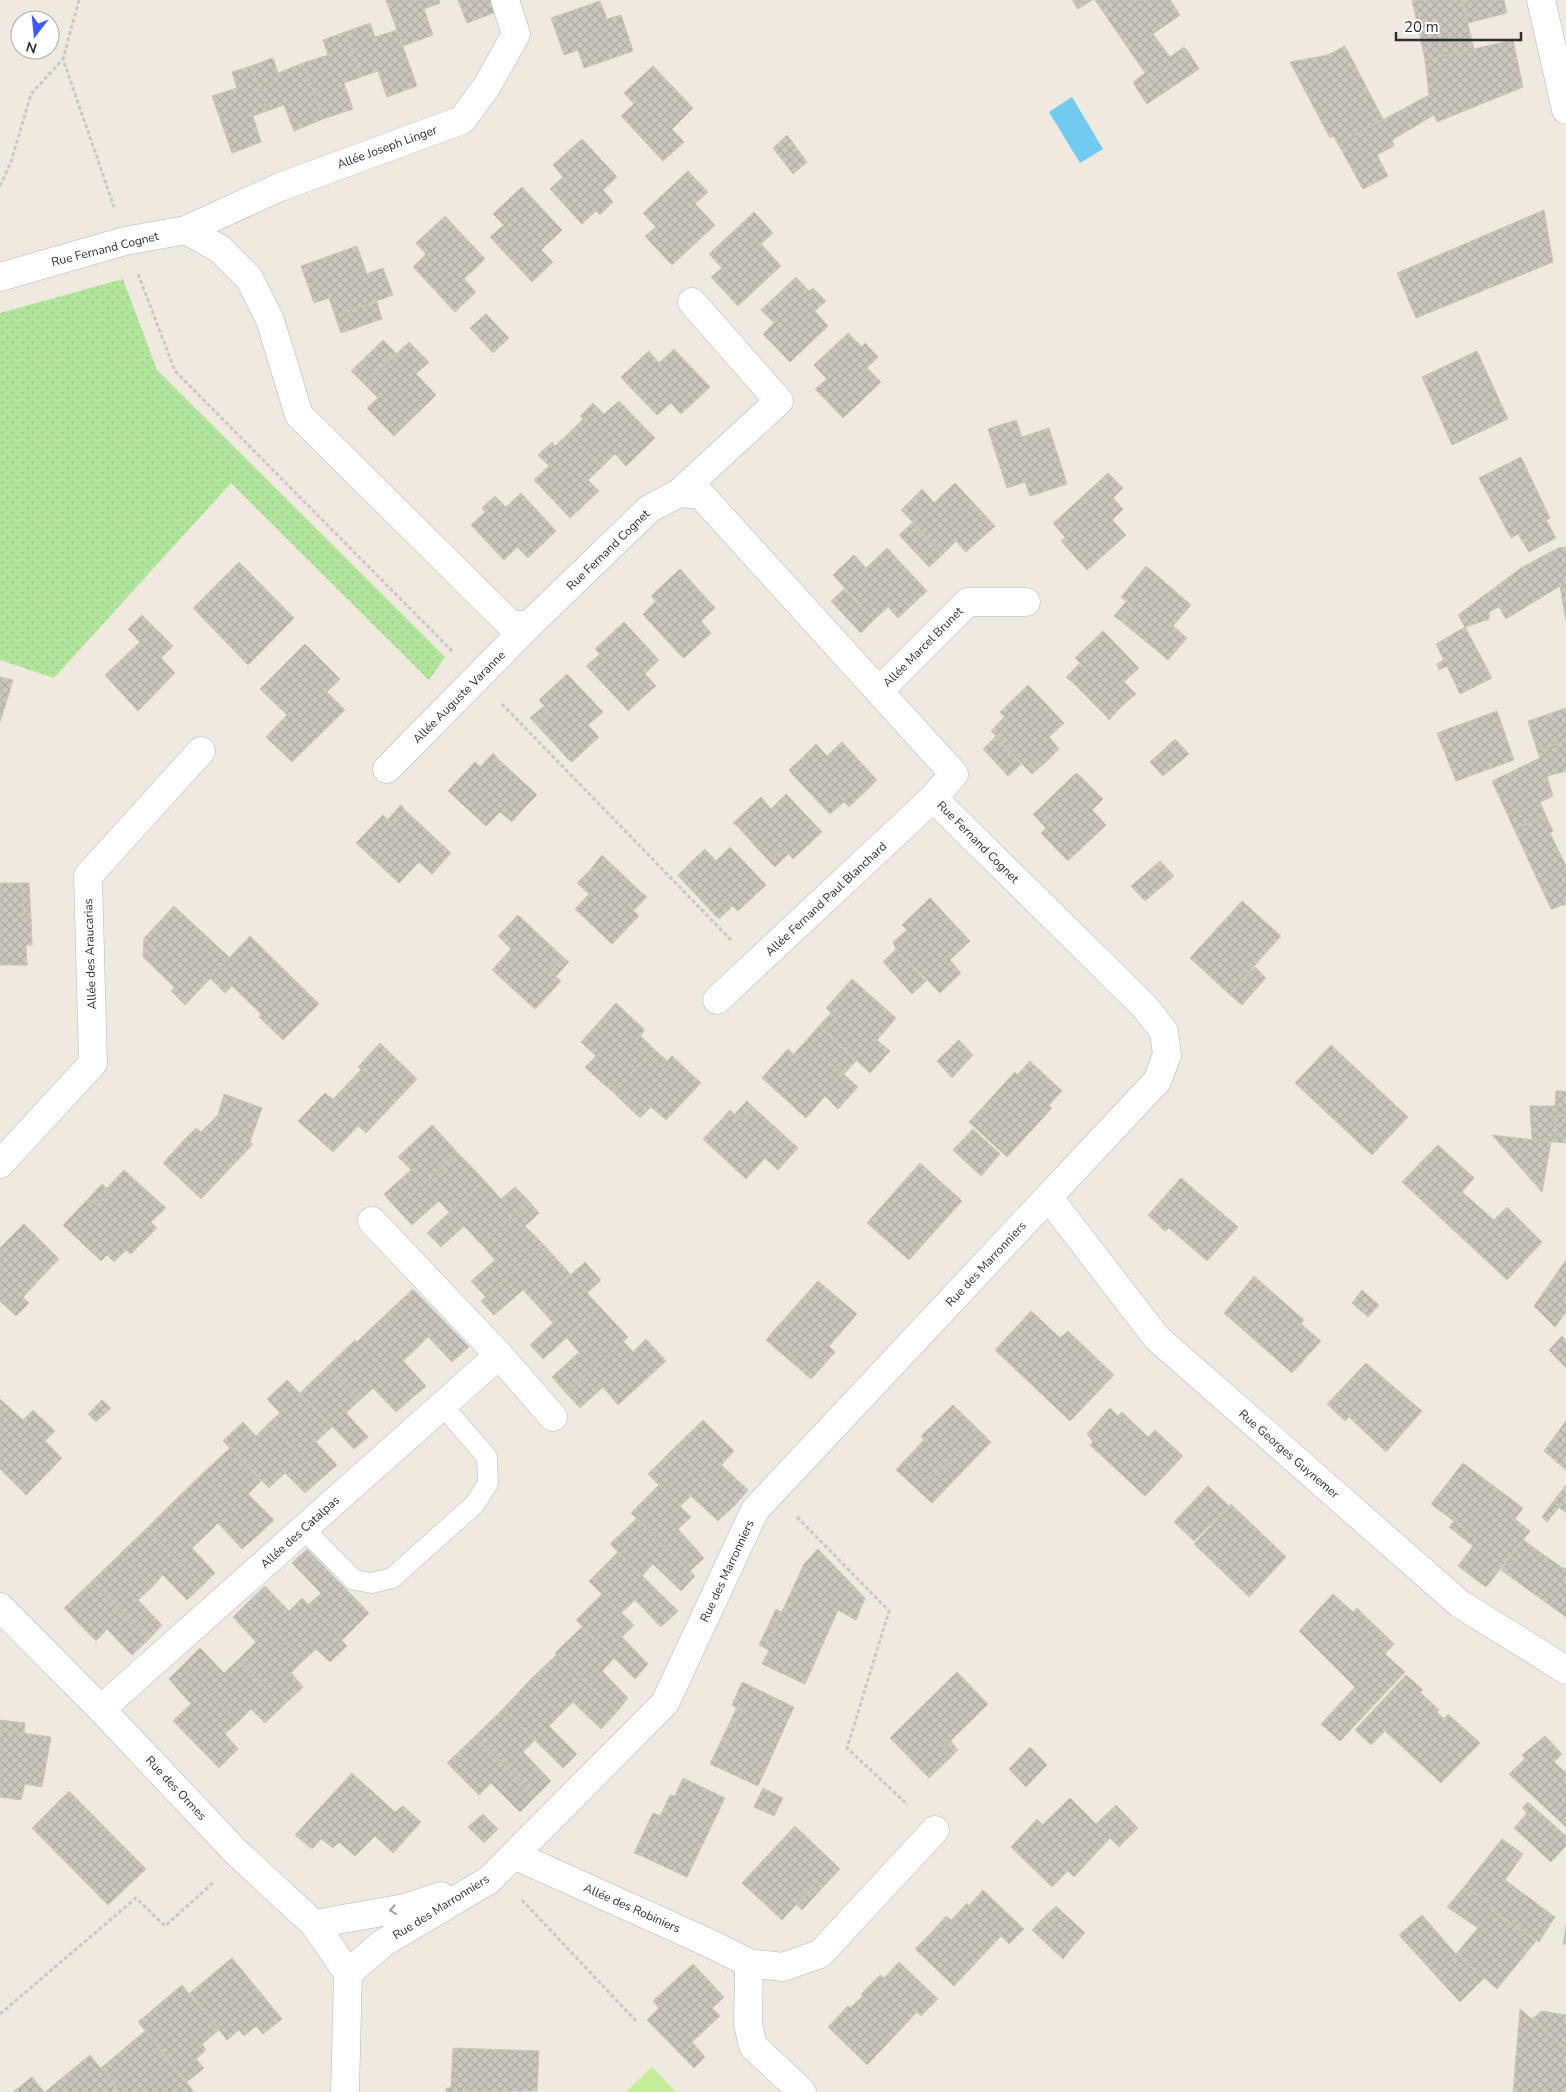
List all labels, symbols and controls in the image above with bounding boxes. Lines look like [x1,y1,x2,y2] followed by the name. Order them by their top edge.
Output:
[10,10,60,60] north arrow
[1396,10,1521,42] scale bar
[1404,17,1439,37] text: 20 m
[24,36,39,58] text: N
[335,121,440,172] street label: Allée Joseph Linger
[50,228,161,270] street label: Rue Fernand Cognet
[563,505,654,594] street label: Rue Fernand Cognet
[879,603,967,691] street label: Allée Marcel Brunet
[409,647,509,747] street label: Allée Auguste Varanne
[933,797,1023,887] street label: Rue Fernand Cognet
[762,838,890,960] street label: Allée Fernand Paul Blanchard
[80,898,100,1010] street label: Allée des Araucarias
[942,1218,1030,1310] street label: Rue des Marronniers
[1235,1406,1343,1503] street label: Rue Georges Guynemer
[257,1492,343,1572] street label: Allée des Catalpas
[696,1517,758,1625] street label: Rue des Marronniers
[142,1752,210,1824] street label: Rue des Ormes
[390,1871,493,1943] street label: Rue des Marronniers
[581,1879,683,1937] street label: Allée des Robiniers
[389,1904,397,1915] one-way arrow

